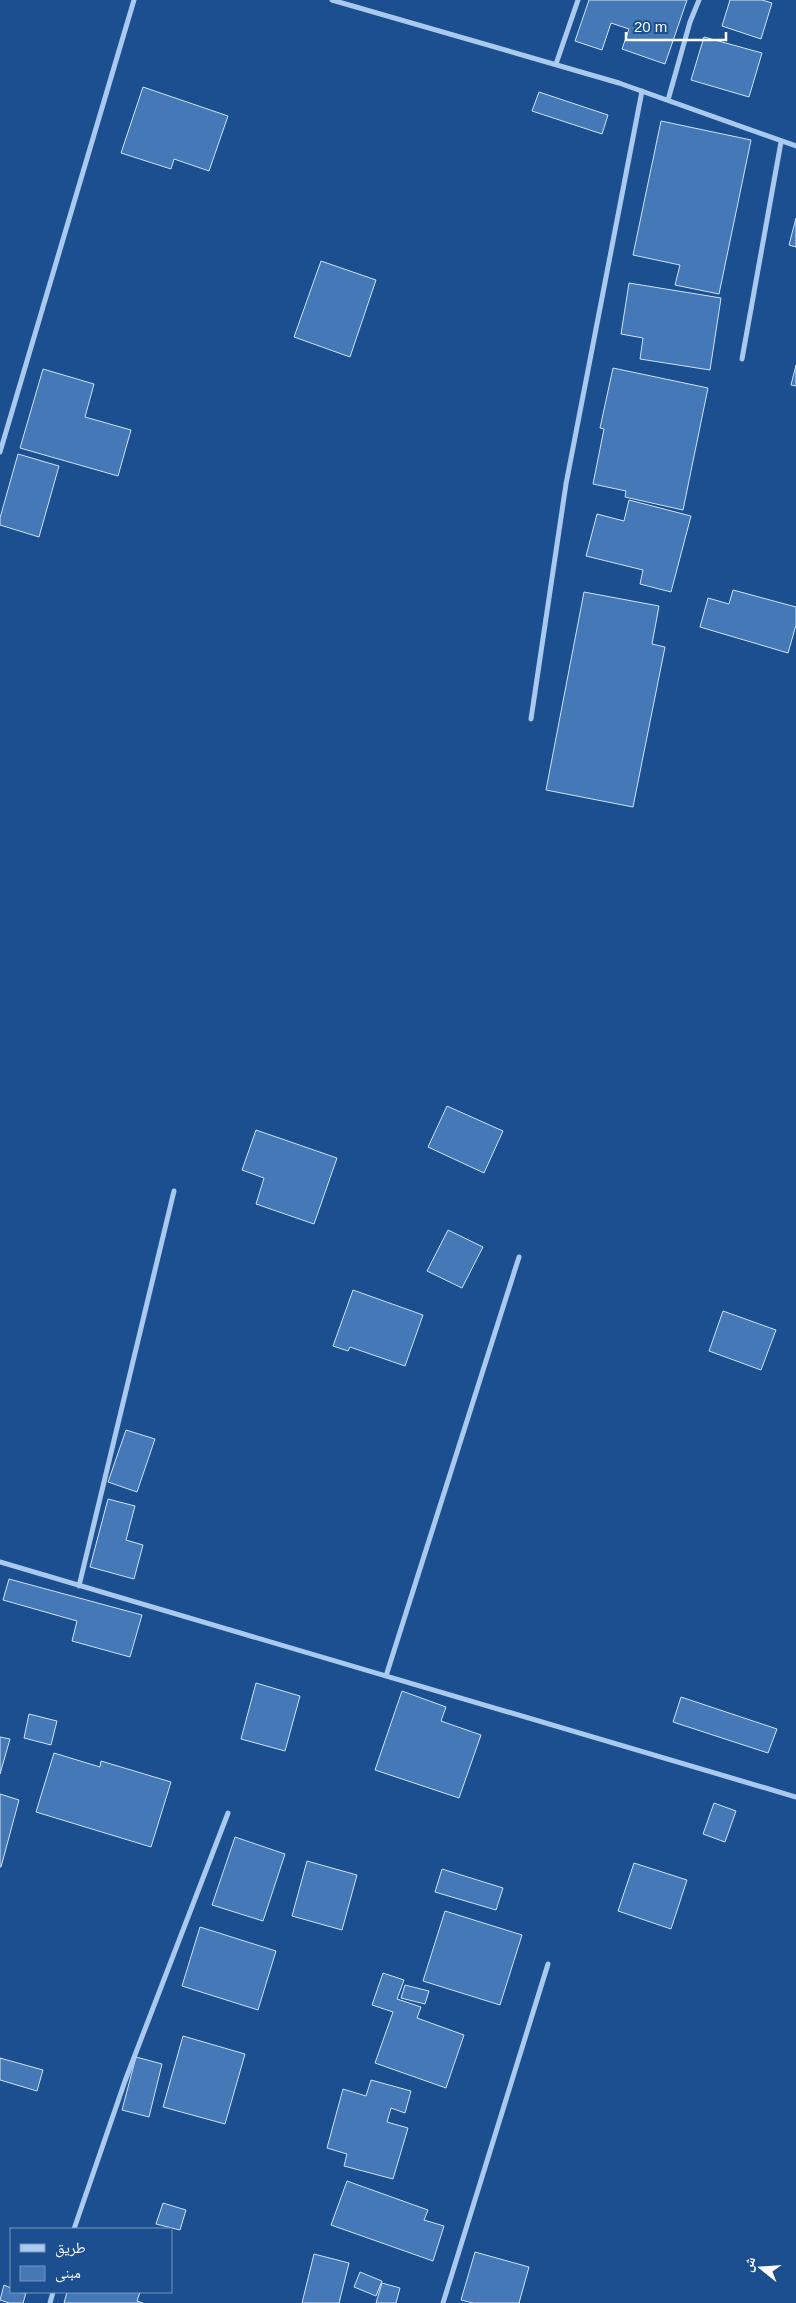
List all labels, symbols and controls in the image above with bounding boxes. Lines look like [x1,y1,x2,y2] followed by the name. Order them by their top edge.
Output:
[626,10,726,42] scale bar
[634,18,667,35] text: 20 m
[10,2228,172,2293] legend
[55,2239,86,2258] text: طريق
[736,2243,786,2293] north arrow
[739,2255,759,2274] text: ش
[55,2264,81,2283] text: مبنى

